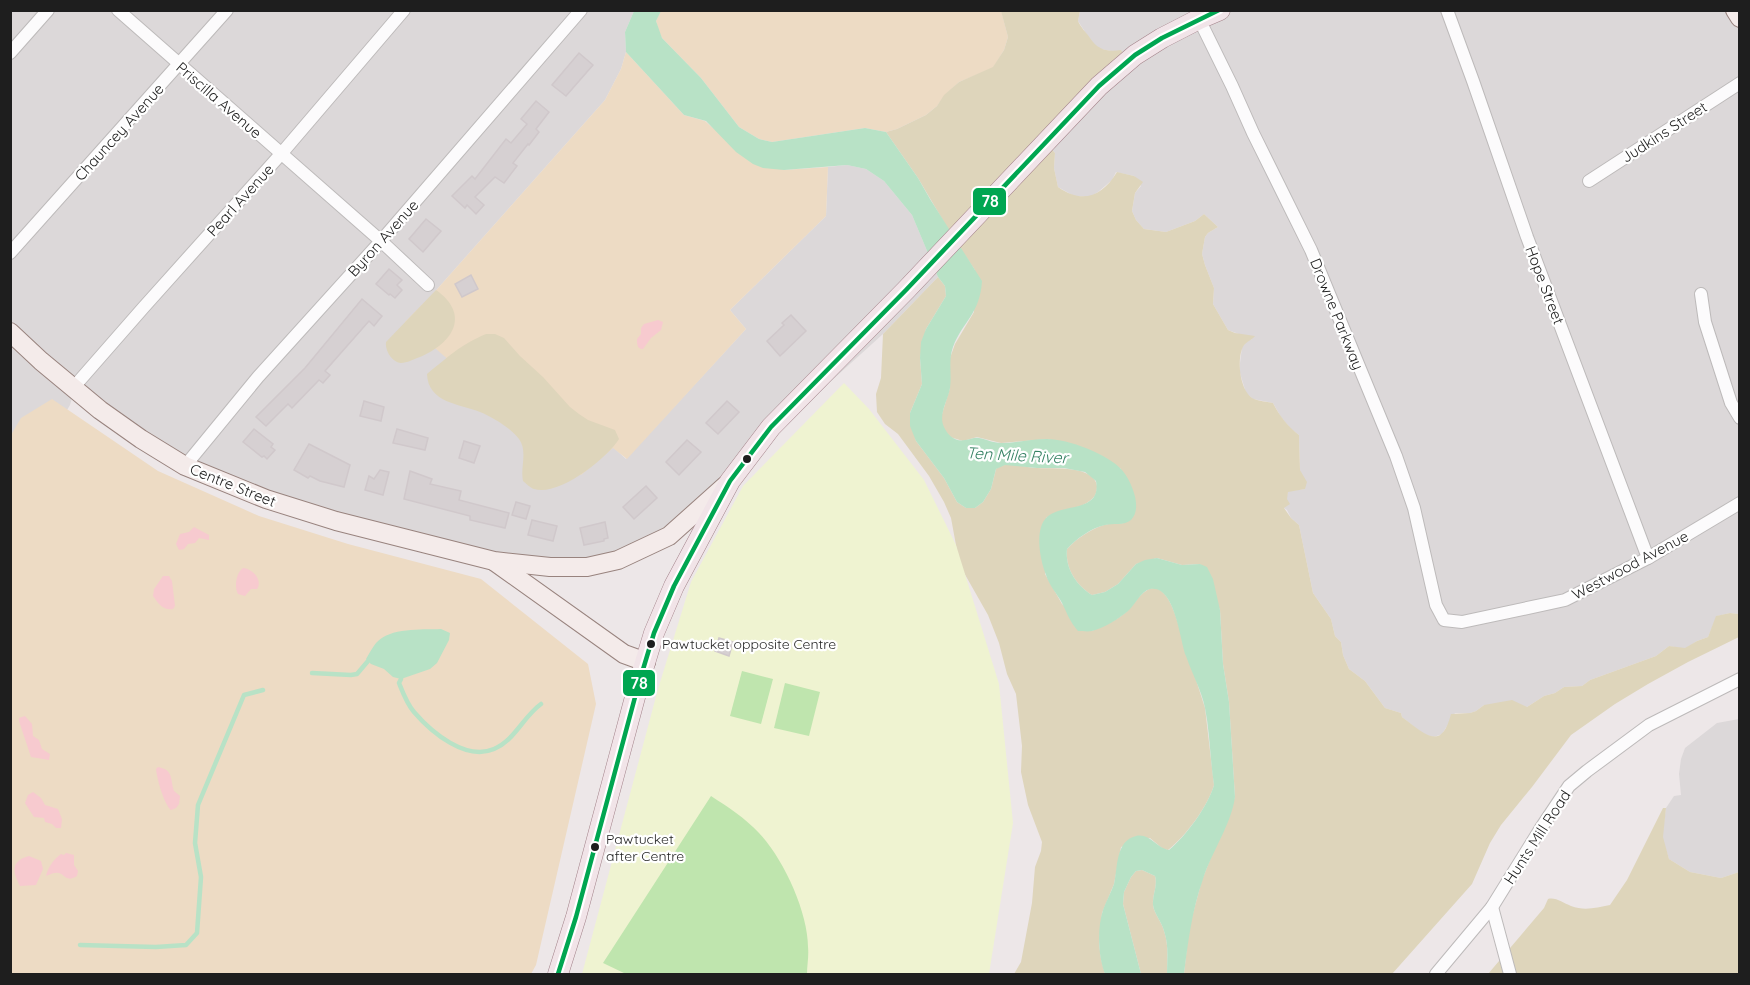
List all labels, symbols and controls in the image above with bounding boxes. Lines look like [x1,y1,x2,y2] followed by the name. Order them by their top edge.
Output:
[172,58,266,142] street label: Priscilla Avenue
[70,79,168,185] street label: Chauncey Avenue
[1618,97,1710,167] street label: Judkins Street
[202,160,278,240] street label: Pearl Avenue
[972,187,1007,216] line badge: 78
[981,191,999,211] text: 78
[344,196,422,280] street label: Byron Avenue
[1521,243,1569,327] street label: Hope Street
[1306,255,1368,373] street label: Drowne Parkway
[966,442,1070,468] water label: Ten Mile River
[741,453,753,465] unlabelled marker
[187,459,279,511] street label: Centre Street
[1568,526,1692,604] street label: Westwood Avenue
[662,635,836,653] place label: Pawtucket opposite Centre
[645,638,657,650] marker: Pawtucket opposite Centre
[622,669,656,697] line badge: 78
[630,673,648,693] text: 78
[1500,786,1574,888] street label: Hunts Mill Road
[606,830,684,865] place label: Pawtucket after Centre
[589,841,601,853] marker: Pawtucket after Centre

